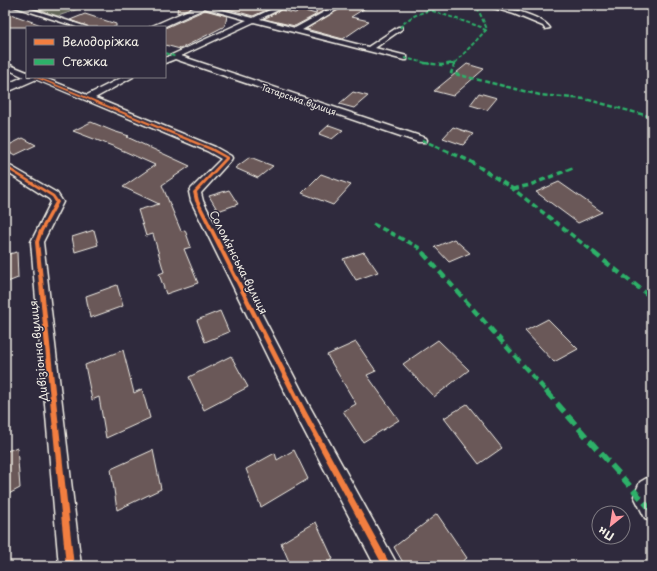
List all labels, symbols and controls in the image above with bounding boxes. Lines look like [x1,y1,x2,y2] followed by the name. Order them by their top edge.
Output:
[26,26,166,78] legend
[62,32,139,50] text: Велодоріжка
[62,52,108,70] text: Стежка
[259,80,339,118] street label: Татарська вулиця
[205,207,273,317] street label: Соломʼянська вулиця
[24,300,52,403] street label: Дивізіонна вулиця
[591,505,631,545] north arrow
[595,523,617,545] text: Пн

